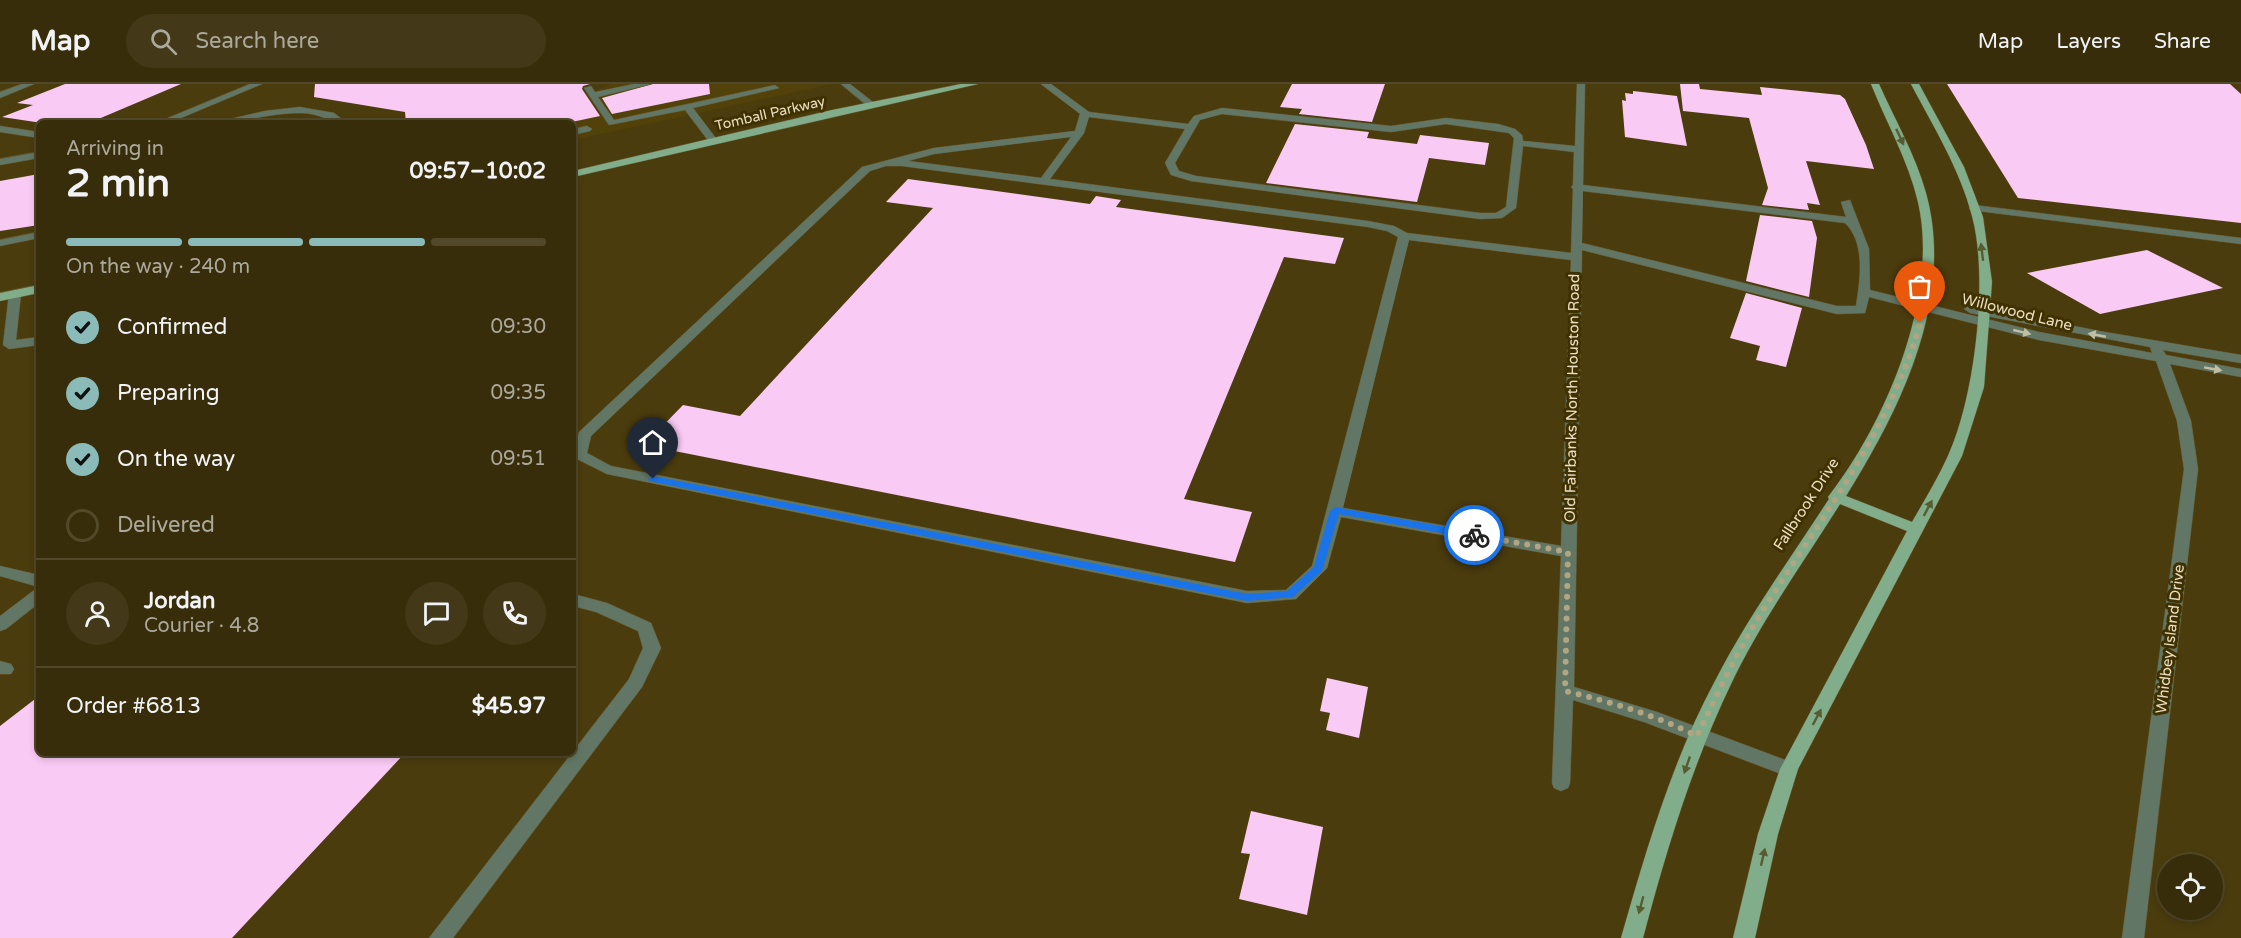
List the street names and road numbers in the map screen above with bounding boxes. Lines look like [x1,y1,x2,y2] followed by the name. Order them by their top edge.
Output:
[713,92,827,134] street label: Tomball Parkway
[1561,274,1583,522] street label: Old Fairbanks North Houston Road
[1960,290,2074,334] street label: Willowood Lane
[1770,455,1842,553] street label: Fallbrook Drive
[2152,563,2188,715] street label: Whidbey Island Drive

